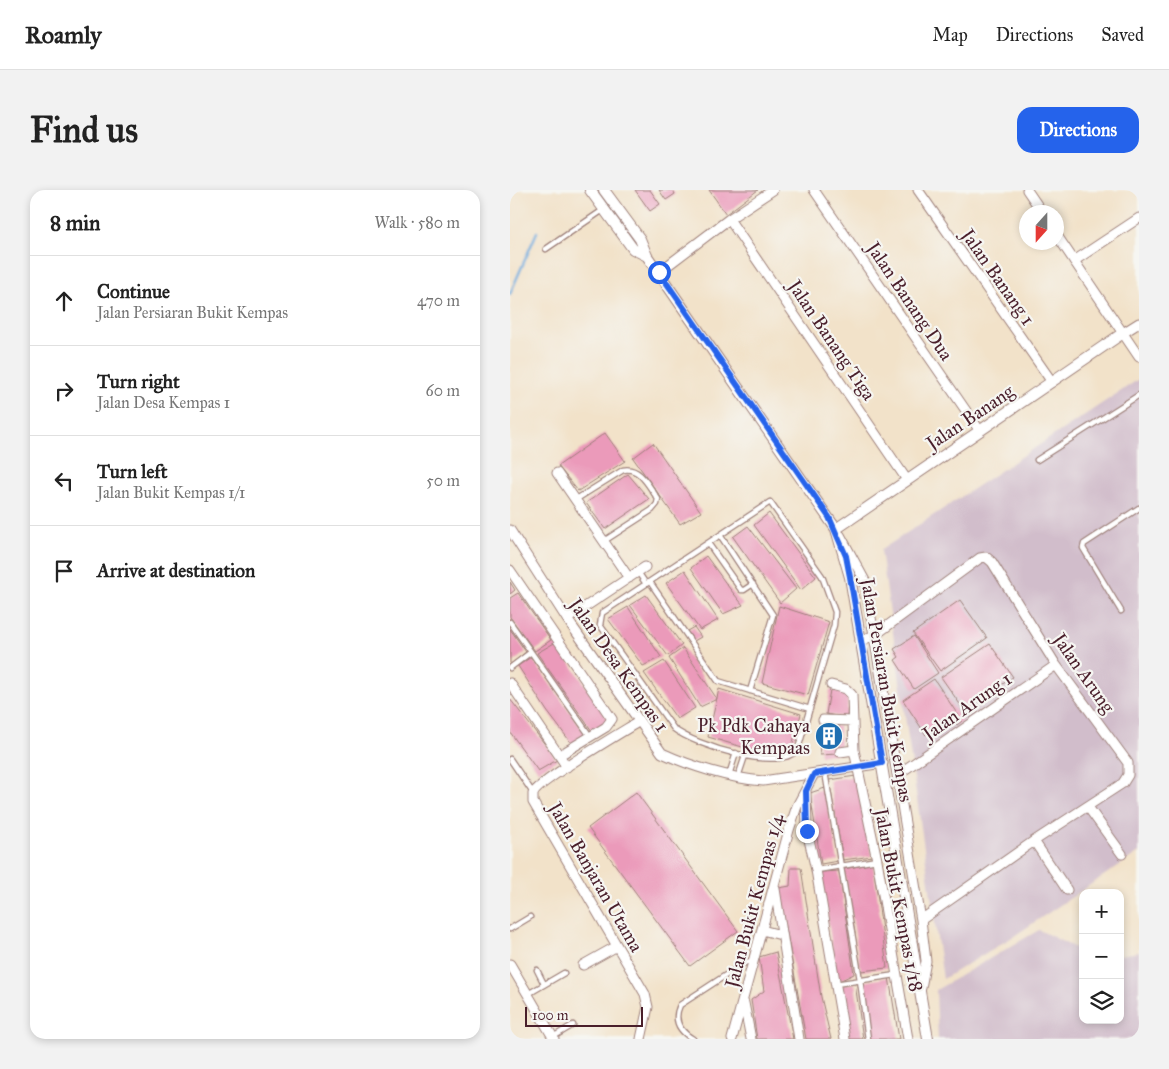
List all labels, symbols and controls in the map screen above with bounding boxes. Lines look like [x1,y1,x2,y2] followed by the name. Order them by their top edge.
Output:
[25,20,102,50] text: Roamly
[932,24,968,46] text: Map
[996,24,1073,46] text: Directions
[1101,24,1144,46] text: Saved
[1017,107,1139,153] button: Directions
[30,109,138,152] text: Find us
[1019,205,1064,250] north arrow
[50,210,100,236] text: 8 min
[375,213,460,232] text: Walk · 580 m
[954,223,1040,330] street label: Jalan Banang 1
[860,236,959,366] street label: Jalan Banang Dua
[648,261,671,284] route start
[781,274,881,406] street label: Jalan Banang Tiga
[97,280,170,303] text: Continue
[50,287,78,315] icon: ahead
[417,291,460,310] text: 470 m
[97,303,288,322] text: Jalan Persiaran Bukit Kempas
[97,370,180,393] text: Turn right
[50,377,78,405] icon: right
[920,379,1019,457] street label: Jalan Banang
[426,381,460,400] text: 60 m
[97,393,230,412] text: Jalan Desa Kempas 1
[97,460,167,483] text: Turn left
[50,467,78,495] icon: left
[426,471,460,490] text: 50 m
[97,483,245,502] text: Jalan Bukit Kempas 1/1
[50,557,78,585] icon: arrive
[97,559,255,582] text: Arrive at destination
[855,574,918,804] street label: Jalan Persiaran Bukit Kempas
[562,592,674,737] street label: Jalan Desa Kempas 1
[1046,627,1120,718] street label: Jalan Arung
[916,667,1017,747] street label: Jalan Arung 1
[697,714,811,759] place label: Pk Pdk Cahaya Kempaas
[814,721,844,751] building icon: Pk Pdk Cahaya Kempaas
[542,796,649,957] street label: Jalan Banjaran Utama
[869,804,928,994] street label: Jalan Bukit Kempas 1/18
[719,811,789,992] street label: Jalan Bukit Kempas 1/4
[796,820,819,843] route end
[1079,889,1124,1024] map controls
[1079,889,1124,934] button: +
[1079,934,1124,979] button: −
[1079,979,1124,1024] button: layers
[525,1004,642,1027] scale bar
[532,1007,569,1024] text: 100 m

